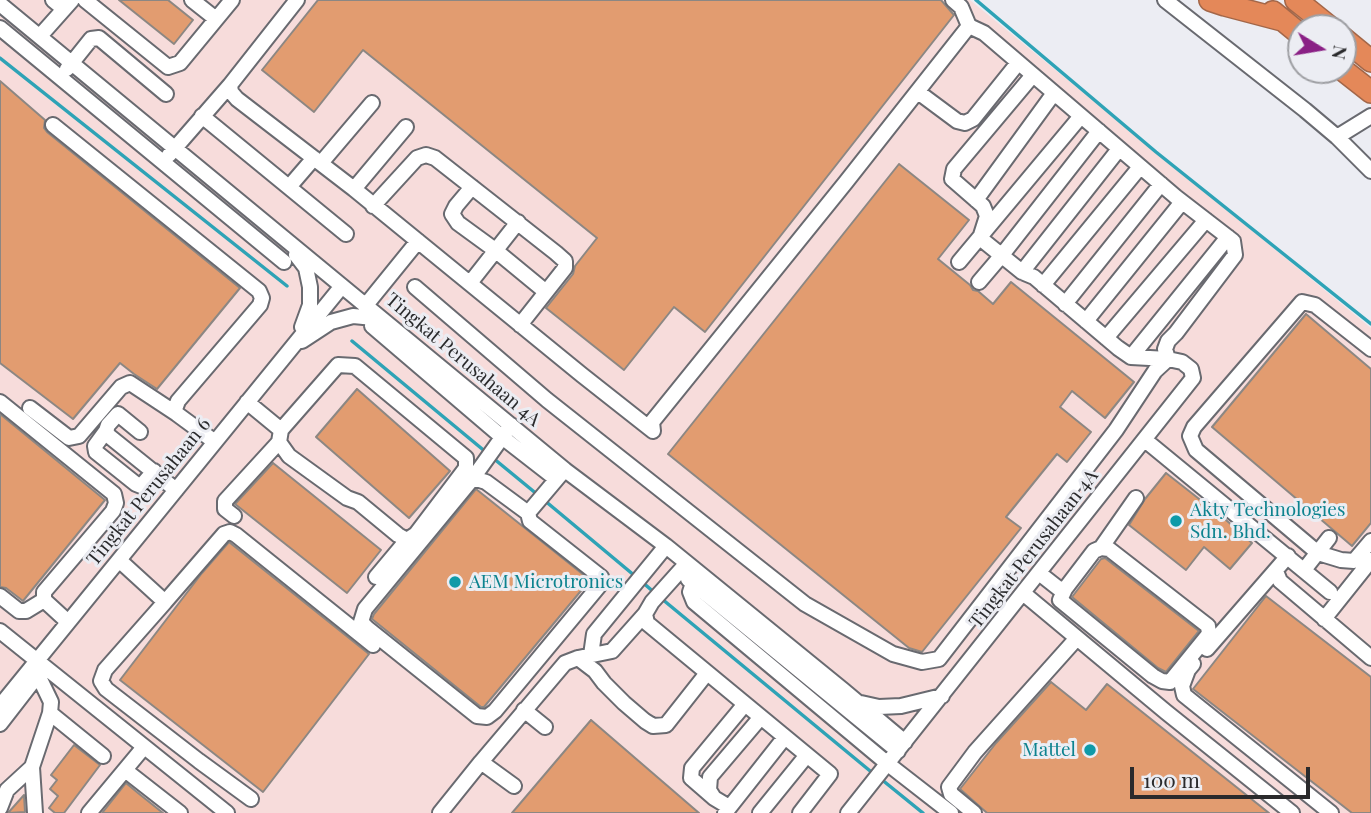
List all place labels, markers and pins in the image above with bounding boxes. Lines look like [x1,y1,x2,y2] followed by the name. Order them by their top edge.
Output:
[1190,499,1345,543] place label: Akty Technologies Sdn. Bhd.
[1168,513,1184,529] marker: Akty Technologies Sdn. Bhd.
[469,571,623,593] place label: AEM Microtronics
[447,574,463,590] marker: AEM Microtronics
[1022,739,1076,761] place label: Mattel
[1082,742,1098,758] marker: Mattel

